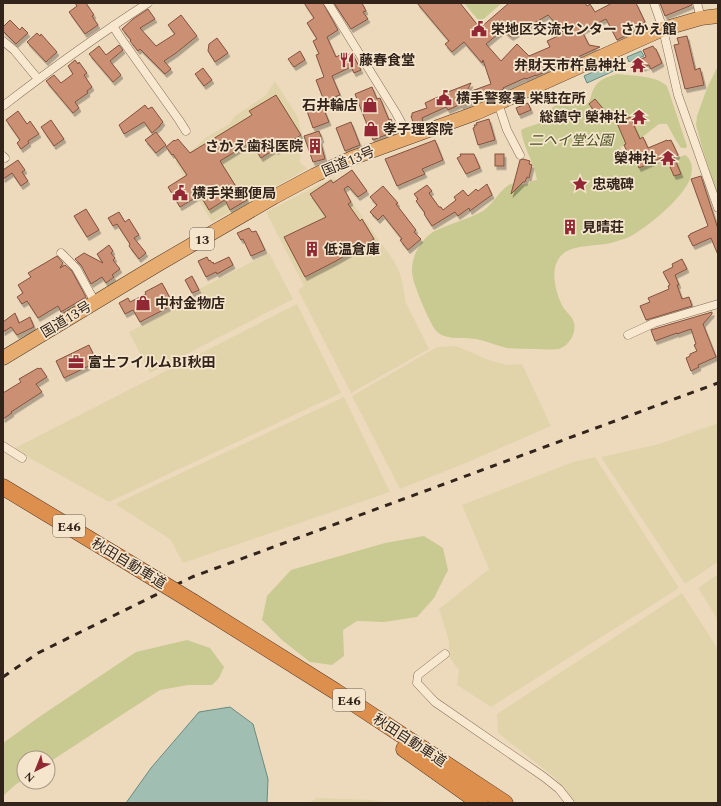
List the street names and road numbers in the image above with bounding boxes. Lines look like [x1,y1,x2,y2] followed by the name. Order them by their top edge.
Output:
[318,141,378,182] street label: 国道13号
[190,228,214,250] road number: 13
[37,296,96,343] street label: 国道13号
[53,515,85,537] road number: E46
[87,533,170,594] street label: 秋田自動車道
[333,689,365,711] road number: E46
[369,709,451,772] street label: 秋田自動車道

